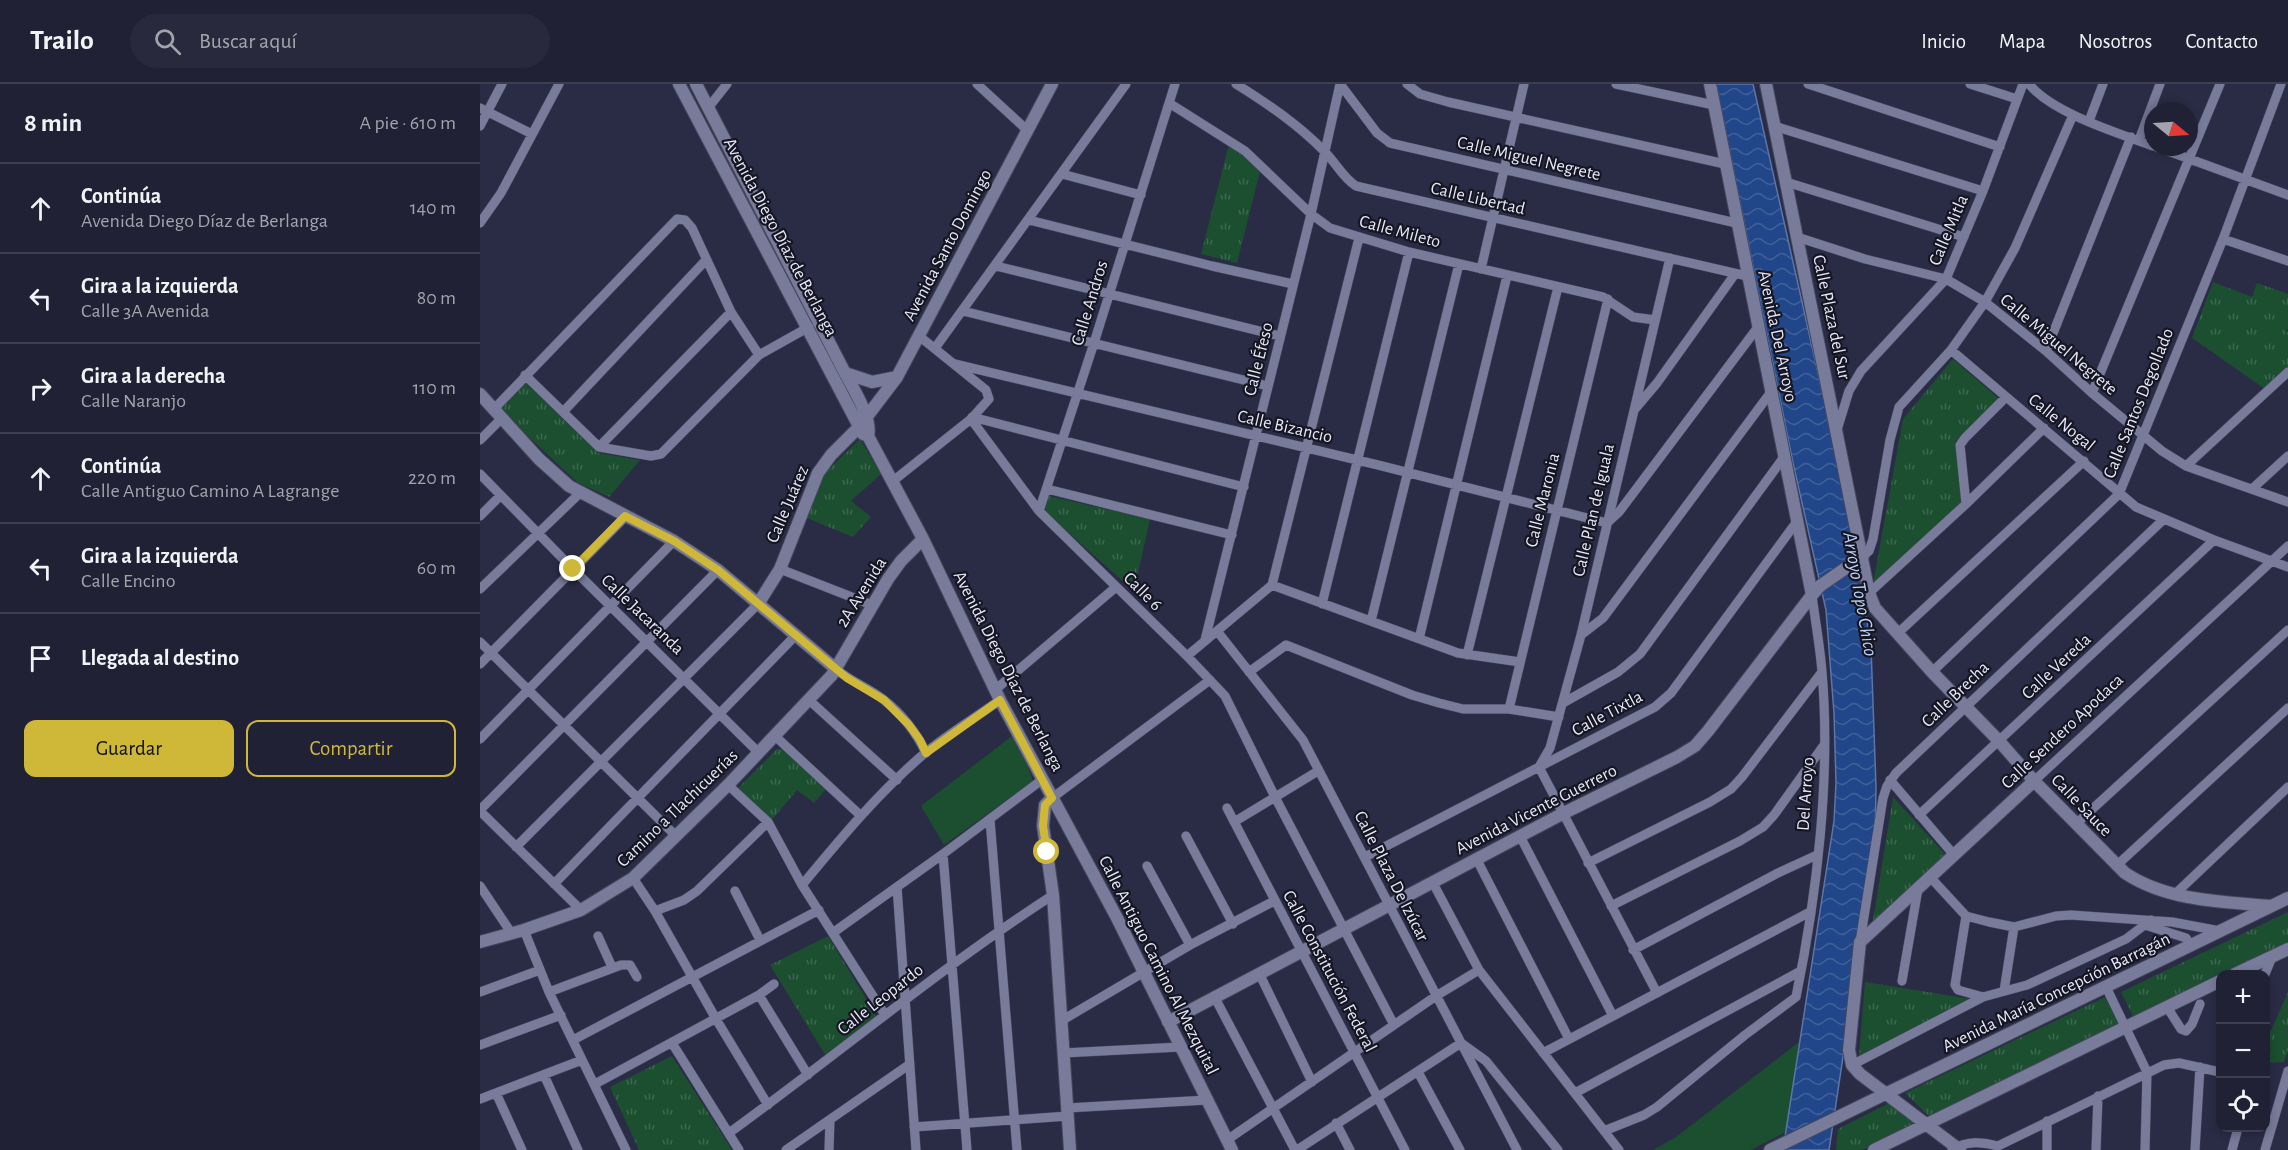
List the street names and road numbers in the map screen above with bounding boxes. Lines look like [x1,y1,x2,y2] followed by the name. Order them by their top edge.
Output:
[1455,134,1602,184] street label: Calle Miguel Negrete
[720,135,840,340] street label: Avenida Diego Díaz de Berlanga
[900,167,996,324] street label: Avenida Santo Domingo
[1429,179,1527,219] street label: Calle Libertad
[1926,192,1972,268] street label: Calle Mitla
[1357,212,1443,252] street label: Calle Mileto
[1809,253,1853,381] street label: Calle Plaza del Sur
[1068,259,1111,348] street label: Calle Andros
[1754,269,1800,404] street label: Avenida Del Arroyo
[1996,291,2120,399] street label: Calle Miguel Negrete
[1238,320,1277,398] street label: Calle Éfeso
[2101,326,2177,481] street label: Calle Santos Degollado
[2025,391,2098,455] street label: Calle Nogal
[1236,407,1334,447] street label: Calle Bizancio
[1570,442,1618,579] street label: Calle Plan de Iguala
[1523,451,1563,549] street label: Calle Maronia
[764,463,812,546] street label: Calle Juárez
[833,554,890,631] street label: 2A Avenida
[950,568,1067,775] street label: Avenida Diego Díaz de Berlanga
[1120,569,1165,614] street label: Calle 6
[598,571,687,658] street label: Calle Jacaranda
[2019,630,2095,703] street label: Calle Vereda
[1918,658,1993,731] street label: Calle Brecha
[1998,671,2127,793] street label: Calle Sendero Apodaca
[1569,688,1646,740] street label: Calle Tixtla
[614,747,742,871] street label: Camino a Tlachicuerías
[1794,756,1818,832] street label: Del Arroyo
[1453,761,1620,858] street label: Avenida Vicente Guerrero
[2047,771,2115,840] street label: Calle Sauce
[1350,808,1432,945] street label: Calle Plaza De Izúcar
[1095,853,1221,1078] street label: Calle Antiguo Camino Al Mezquital
[1279,888,1379,1055] street label: Calle Constitución Federal
[1940,930,2173,1056] street label: Avenida María Concepción Barragán
[834,961,927,1039] street label: Calle Leopardo

